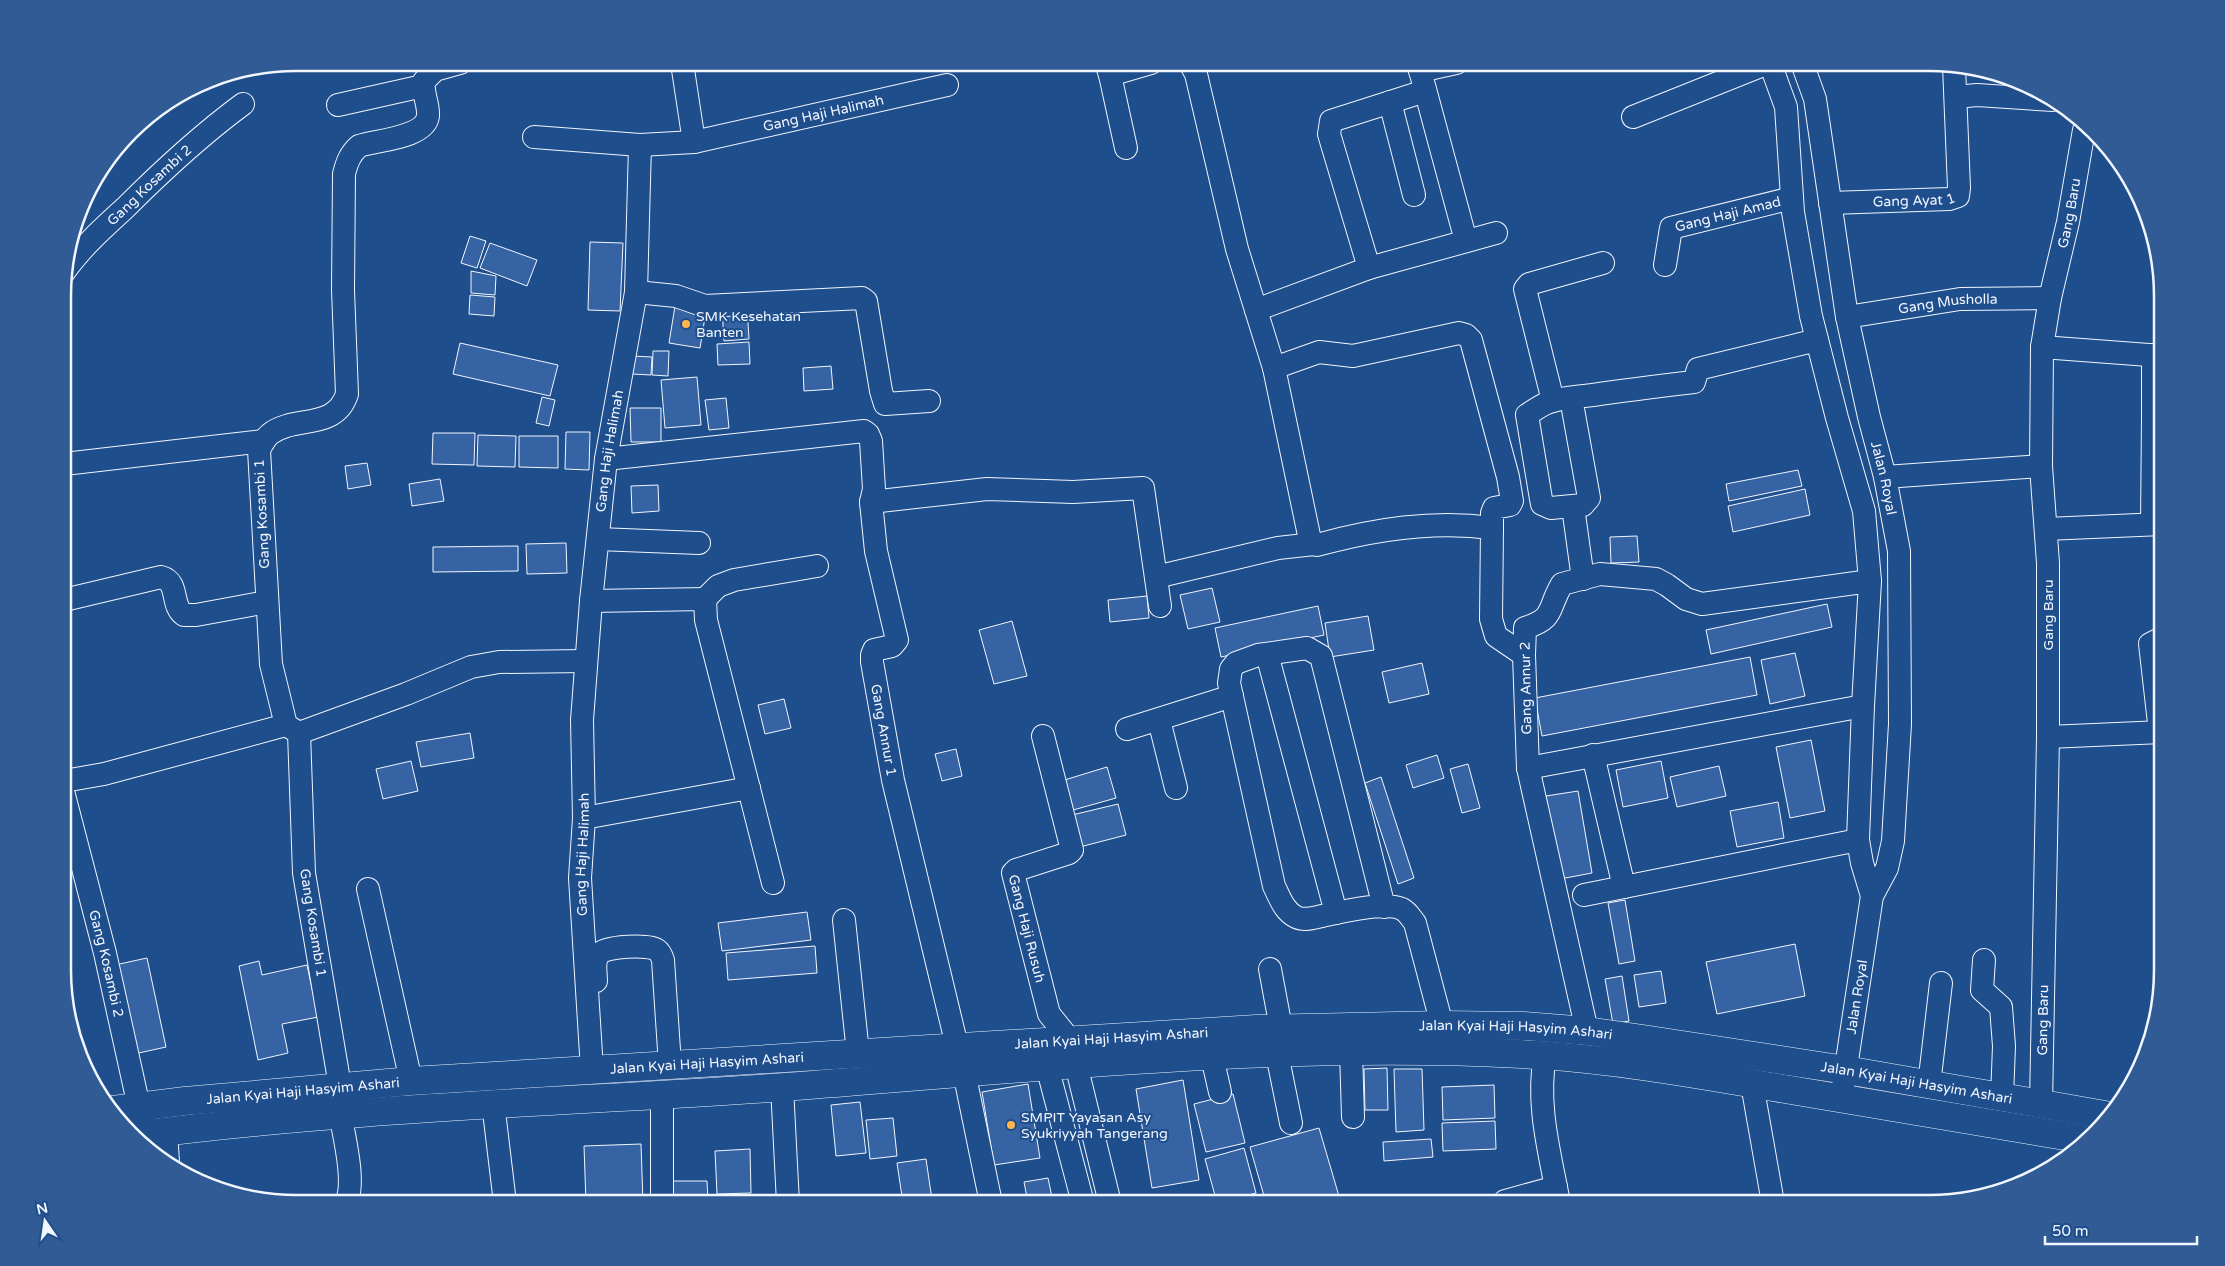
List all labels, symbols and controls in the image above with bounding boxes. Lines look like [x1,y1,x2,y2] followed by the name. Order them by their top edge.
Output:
[761,91,885,135] street label: Gang Haji Halimah
[103,141,195,229] street label: Gang Kosambi 2
[2054,177,2084,250] street label: Gang Baru
[1872,189,1958,210] street label: Gang Ayat 1
[1673,193,1783,235] street label: Gang Haji Amad
[1897,290,1998,317] street label: Gang Musholla
[696,308,801,341] place label: SMK Kesehatan Banten
[680,318,692,330] marker: SMK Kesehatan Banten
[592,389,627,513] street label: Gang Haji Halimah
[1867,439,1901,516] street label: Jalan Royal
[251,459,273,569] street label: Gang Kosambi 1
[2040,580,2057,650] street label: Gang Baru
[1517,641,1535,735] street label: Gang Annur 2
[868,683,901,777] street label: Gang Annur 1
[571,793,593,917] street label: Gang Haji Halimah
[296,868,330,978] street label: Gang Kosambi 1
[1005,873,1049,984] street label: Gang Haji Rusuh
[86,908,127,1019] street label: Gang Kosambi 2
[1843,959,1871,1035] street label: Jalan Royal
[2033,984,2052,1056] street label: Gang Baru
[1419,1016,1614,1043] street label: Jalan Kyai Haji Hasyim Ashari
[1014,1023,1209,1052] street label: Jalan Kyai Haji Hasyim Ashari
[610,1048,804,1077] street label: Jalan Kyai Haji Hasyim Ashari
[1820,1058,2014,1107] street label: Jalan Kyai Haji Hasyim Ashari
[206,1074,400,1108] street label: Jalan Kyai Haji Hasyim Ashari
[1021,1109,1168,1142] place label: SMPIT Yayasan Asy Syukriyyah Tangerang
[1005,1119,1017,1131] marker: SMPIT Yayasan Asy Syukriyyah Tangerang
[20,1196,70,1246] north arrow
[35,1199,50,1218] text: N
[2045,1214,2198,1246] scale bar
[2052,1222,2089,1240] text: 50 m

